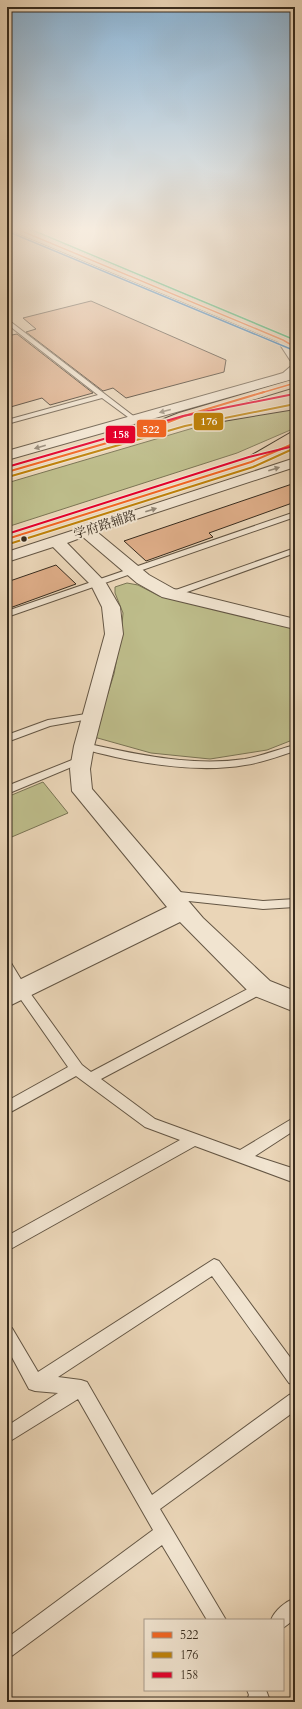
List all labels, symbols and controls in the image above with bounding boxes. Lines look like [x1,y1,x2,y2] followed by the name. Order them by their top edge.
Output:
[159,408,171,414] one-way arrow
[193,412,224,431] line badge: 176
[201,414,218,429] text: 176
[136,419,167,438] line badge: 522
[143,422,160,437] text: 522
[105,425,136,444] line badge: 158
[113,427,129,442] text: 158
[34,444,46,450] one-way arrow
[268,466,280,472] one-way arrow
[71,506,139,544] street label: 学府路辅路
[145,507,157,513] one-way arrow
[19,534,29,544] unlabelled marker
[144,1619,284,1691] legend
[180,1627,198,1643] text: 522
[180,1647,198,1663] text: 176
[180,1667,198,1683] text: 158

